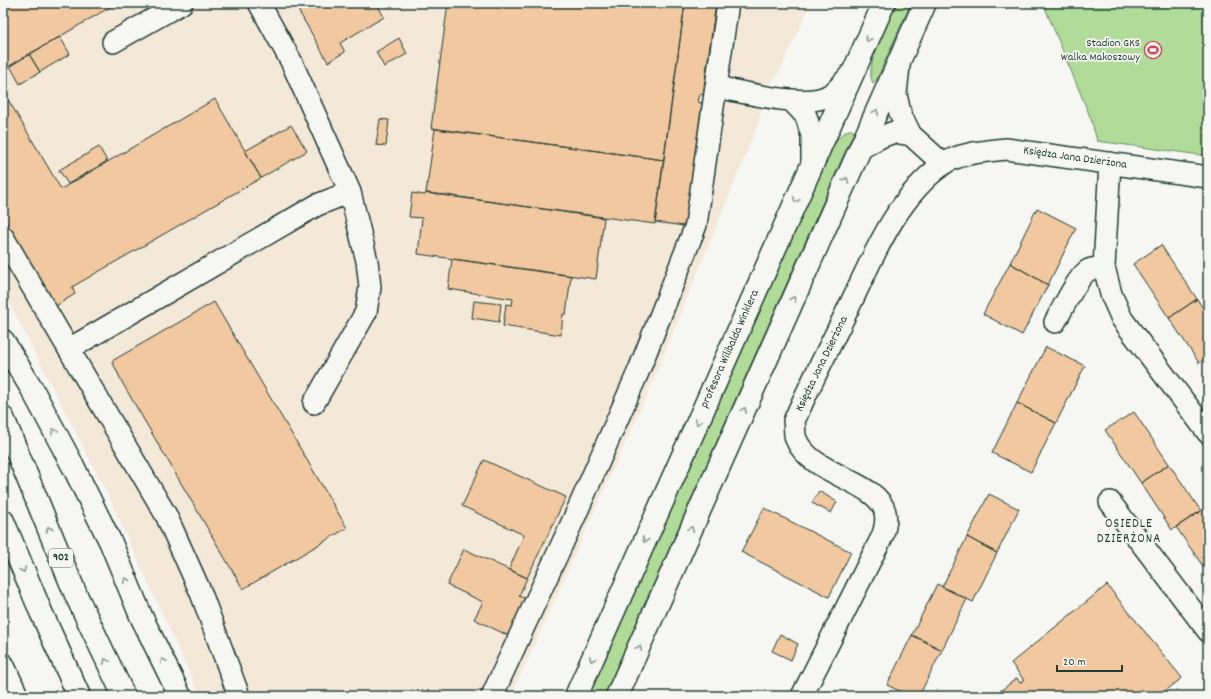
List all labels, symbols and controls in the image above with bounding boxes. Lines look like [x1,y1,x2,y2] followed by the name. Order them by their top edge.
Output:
[865,34,873,42] one-way arrow
[1061,35,1141,66] place label: Stadion GKS Walka Makoszowy
[1143,40,1163,60] sports icon: Stadion GKS Walka Makoszowy
[871,109,879,117] one-way arrow
[1022,142,1128,174] street label: Księdza Jana Dzierżona
[841,176,849,184] one-way arrow
[793,196,801,204] one-way arrow
[696,287,764,411] street label: profesora Wilibalda Winklera
[789,295,797,302] one-way arrow
[791,313,853,415] street label: Księdza Jana Dzierżona
[739,406,747,414] one-way arrow
[694,418,702,425] one-way arrow
[52,428,59,435] one-way arrow
[1097,515,1161,549] district label: OSIEDLE DZIERŻONA
[46,525,54,532] one-way arrow
[687,525,695,532] one-way arrow
[642,536,650,544] one-way arrow
[49,549,73,567] road number: 902
[19,566,27,573] one-way arrow
[123,577,131,584] one-way arrow
[634,644,642,652] one-way arrow
[1057,647,1122,673] scale bar
[1063,654,1086,671] text: 20 m
[589,655,597,663] one-way arrow
[103,658,111,665] one-way arrow
[160,658,168,665] one-way arrow

